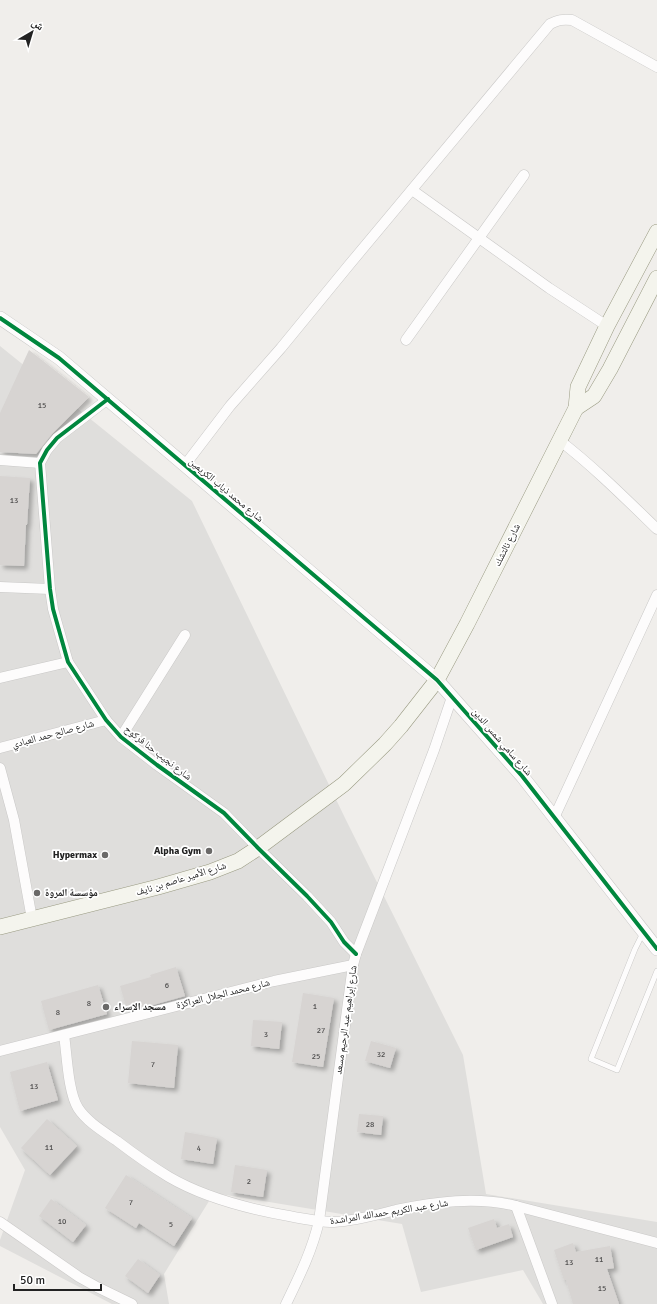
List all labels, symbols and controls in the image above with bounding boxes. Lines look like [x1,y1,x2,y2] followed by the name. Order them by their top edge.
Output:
[12,12,52,52] north arrow
[29,16,47,34] text: ش
[38,400,46,410] house number: 15
[186,455,266,525] street label: شارع محمد ذياب الكريمين
[10,495,18,505] house number: 13
[491,521,523,568] street label: شارع نالتشك
[468,706,535,780] street label: شارع سامي شمس الدين
[11,717,96,752] street label: شارع صالح حمد العبادي
[122,723,194,783] street label: شارع نجيب حنا فركوح
[154,845,201,857] place label: Alpha Gym
[204,846,214,856] marker: Alpha Gym
[53,849,97,861] place label: Hypermax
[100,850,110,860] marker: Hypermax
[134,859,228,899] street label: شارع الأمير عاصم بن نايف
[45,887,98,899] place label: مؤسسة المروة
[32,888,42,898] marker: مؤسسة المروة
[332,964,361,1075] street label: شارع إبراهيم عبد الرحيم مسعد
[175,976,272,1011] street label: شارع محمد الجلال العراكزة
[165,980,169,990] house number: 6
[87,998,91,1008] house number: 8
[114,1001,166,1013] place label: مسجد الإسراء
[313,1001,317,1011] house number: 1
[101,1002,111,1012] marker: مسجد الإسراء
[56,1007,60,1017] house number: 8
[317,1025,325,1035] house number: 27
[264,1029,268,1039] house number: 3
[377,1049,385,1059] house number: 32
[312,1051,320,1061] house number: 25
[151,1059,155,1069] house number: 7
[30,1081,38,1091] house number: 13
[366,1119,374,1129] house number: 28
[45,1142,53,1152] house number: 11
[197,1143,202,1153] house number: 4
[247,1176,251,1186] house number: 2
[129,1197,133,1207] house number: 7
[329,1197,450,1228] street label: شارع عبد الكريم حمدالله المراشدة
[58,1216,66,1226] house number: 10
[169,1219,173,1229] house number: 5
[595,1254,603,1264] house number: 11
[565,1257,573,1267] house number: 13
[14,1266,101,1292] scale bar
[20,1273,45,1288] text: 50 m
[598,1283,606,1293] house number: 15

